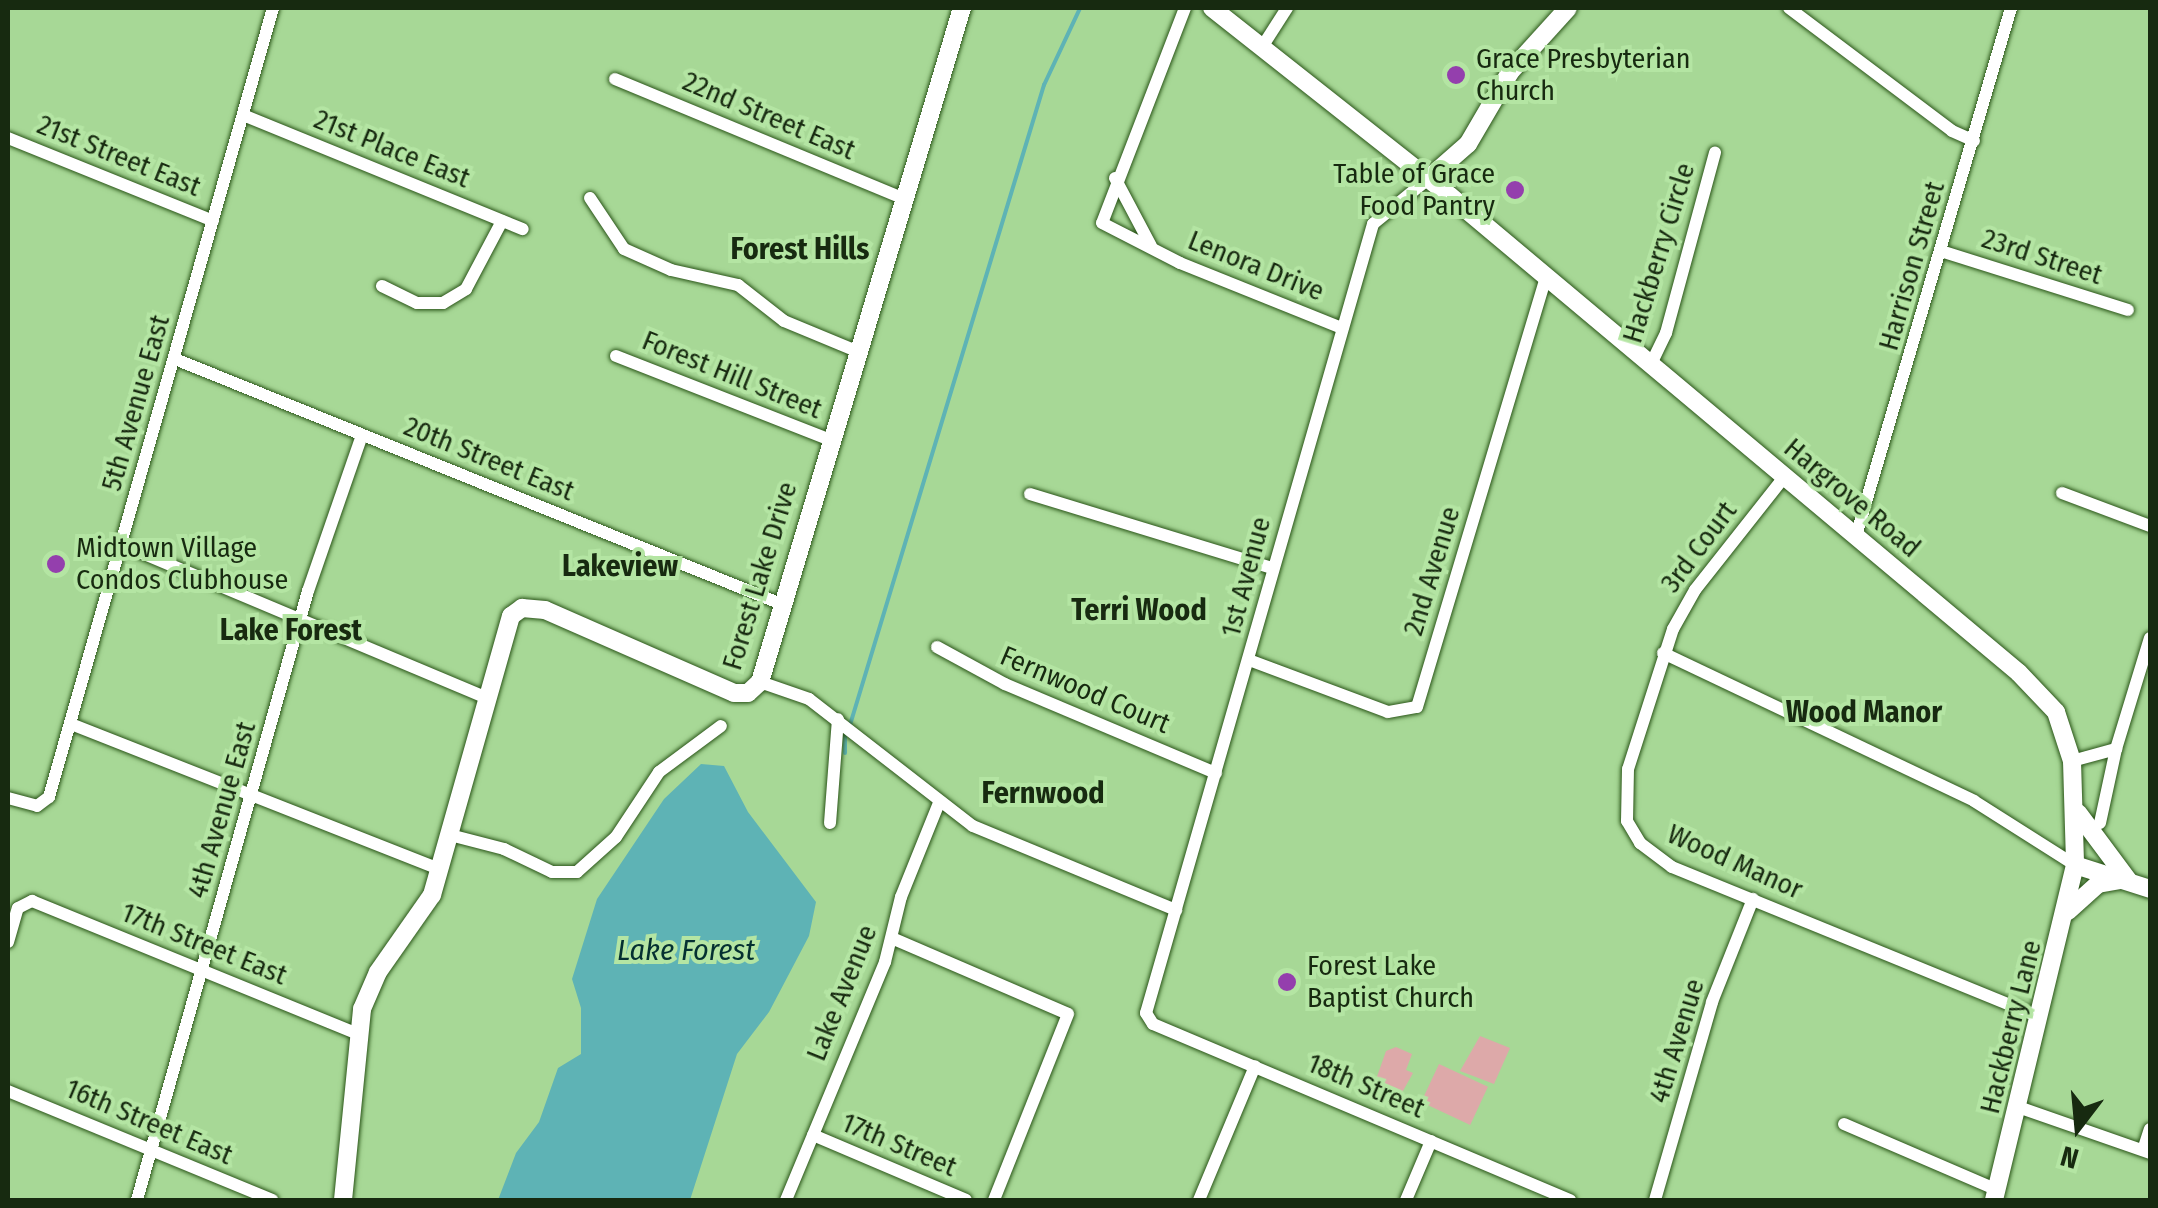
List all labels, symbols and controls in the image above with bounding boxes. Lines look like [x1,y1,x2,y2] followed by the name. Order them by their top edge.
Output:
[1476,42,1691,108] place label: Grace Presbyterian Church
[1445,64,1467,86] marker: Grace Presbyterian Church
[678,65,860,167] street label: 22nd Street East
[309,103,475,195] street label: 21st Place East
[32,108,206,204] street label: 21st Street East
[1333,157,1495,223] place label: Table of Grace Food Pantry
[1616,159,1702,347] street label: Hackberry Circle
[1872,178,1952,354] street label: Harrison Street
[1504,179,1526,201] marker: Table of Grace Food Pantry
[1978,222,2106,292] street label: 23rd Street
[1183,224,1329,308] street label: Lenora Drive
[731,231,869,267] district label: Forest Hills
[95,311,177,495] street label: 5th Avenue East
[637,324,827,426] street label: Forest Hill Street
[399,410,579,508] street label: 20th Street East
[1777,431,1927,565] street label: Hargrove Road
[715,478,805,674] street label: Forest Lake Drive
[1654,495,1744,599] street label: 3rd Court
[1397,503,1467,639] street label: 2nd Avenue
[1214,513,1278,641] street label: 1st Avenue
[76,531,288,597] place label: Midtown Village Condos Clubhouse
[562,548,678,584] district label: Lakeview
[45,553,67,575] marker: Midtown Village Condos Clubhouse
[1071,592,1207,628] district label: Terri Wood
[220,612,362,648] district label: Lake Forest
[995,639,1175,741] street label: Fernwood Court
[1786,694,1942,730] district label: Wood Manor
[181,718,263,902] street label: 4th Avenue East
[981,775,1105,811] district label: Fernwood
[1662,817,1808,907] street label: Wood Manor
[116,896,292,992] street label: 17th Street East
[800,920,884,1066] street label: Lake Avenue
[617,932,755,968] water label: Lake Forest
[1973,937,2049,1117] street label: Hackberry Lane
[1307,949,1474,1015] place label: Forest Lake Baptist Church
[1276,971,1298,993] marker: Forest Lake Baptist Church
[1642,975,1712,1107] street label: 4th Avenue
[1302,1046,1430,1126] street label: 18th Street
[60,1072,238,1172] street label: 16th Street East
[2028,1078,2128,1178] north arrow
[836,1106,962,1184] street label: 17th Street
[2057,1139,2082,1175] text: N

